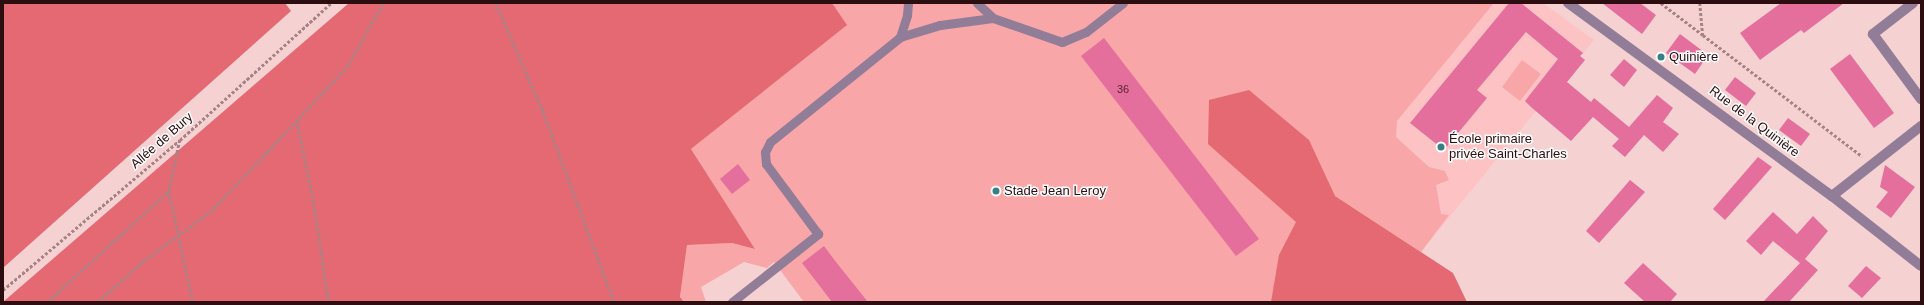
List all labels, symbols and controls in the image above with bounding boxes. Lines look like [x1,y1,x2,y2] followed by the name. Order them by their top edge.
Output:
[1669,49,1718,65] place label: Quinière
[1656,52,1666,62] marker: Quinière
[1117,82,1129,96] house number: 36
[1706,83,1802,161] street label: Rue de la Quinière
[128,110,196,172] street label: Allée de Bury
[1449,132,1567,163] place label: École primaire privée Saint-Charles
[1436,142,1446,152] marker: École primaire privée Saint-Charles
[1004,183,1106,199] place label: Stade Jean Leroy
[991,186,1001,196] marker: Stade Jean Leroy

